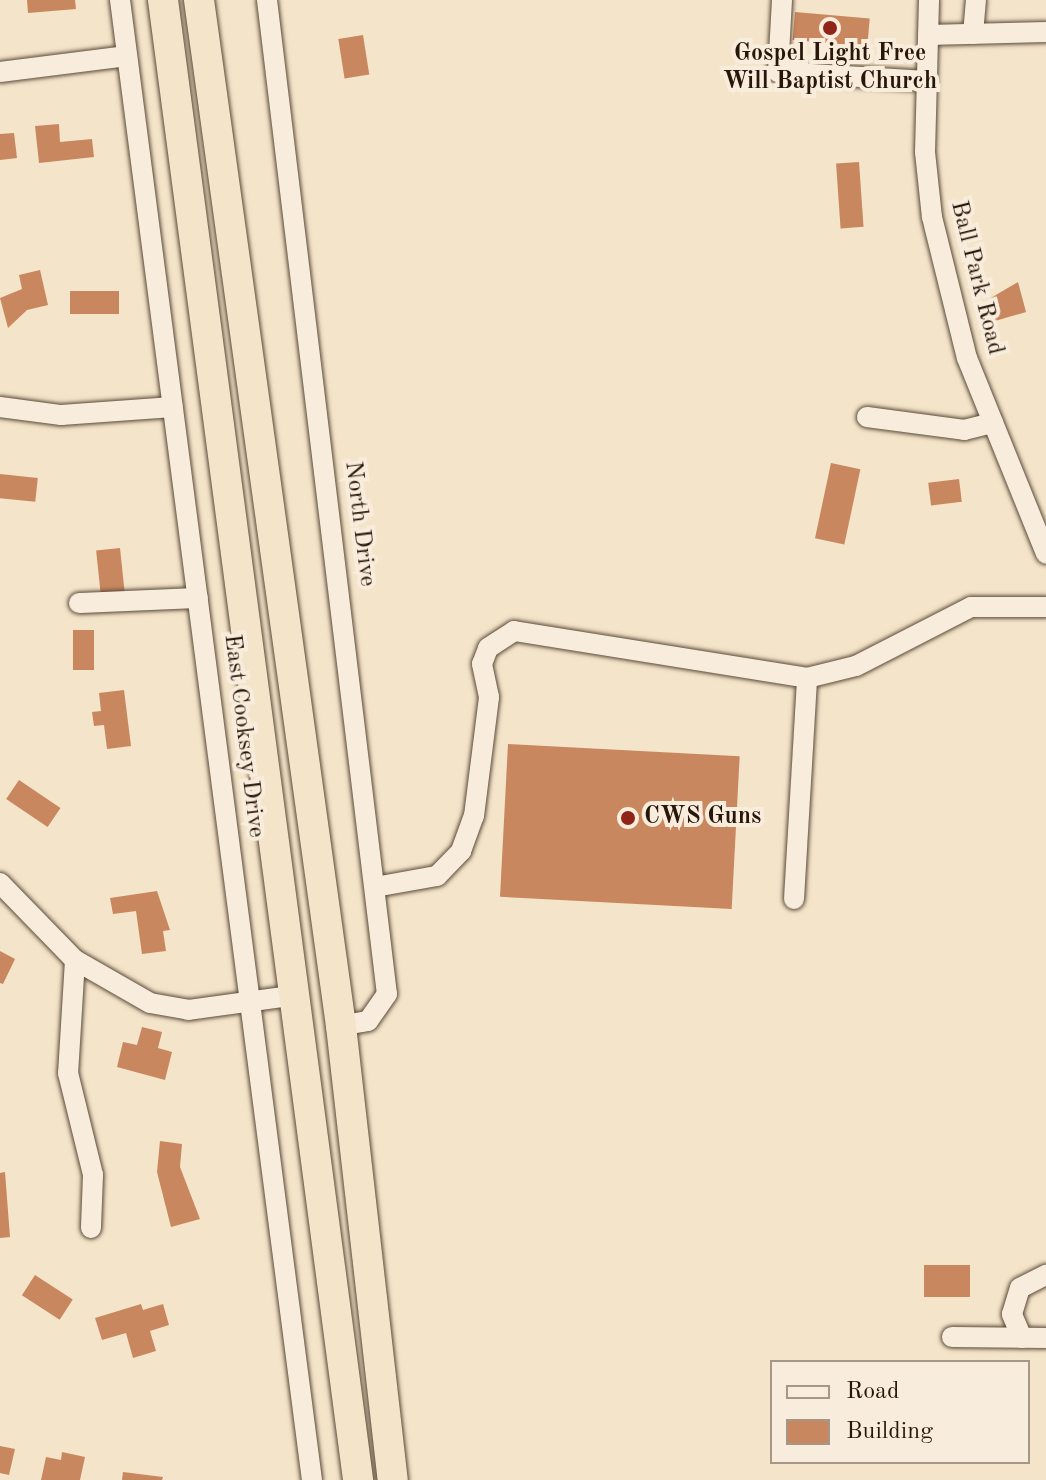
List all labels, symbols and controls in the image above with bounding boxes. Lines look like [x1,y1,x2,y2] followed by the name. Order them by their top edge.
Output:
[821,19,839,37] marker: Gospel Light Free Will Baptist Church
[723,41,937,97] place label: Gospel Light Free Will Baptist Church
[943,198,1009,358] street label: Ball Park Road
[337,460,381,588] street label: North Drive
[216,633,270,839] street label: East Cooksey Drive
[644,804,761,832] place label: CWS Guns
[619,809,637,827] marker: CWS Guns
[770,1360,1030,1464] legend
[846,1380,899,1404] text: Road
[846,1420,933,1444] text: Building

